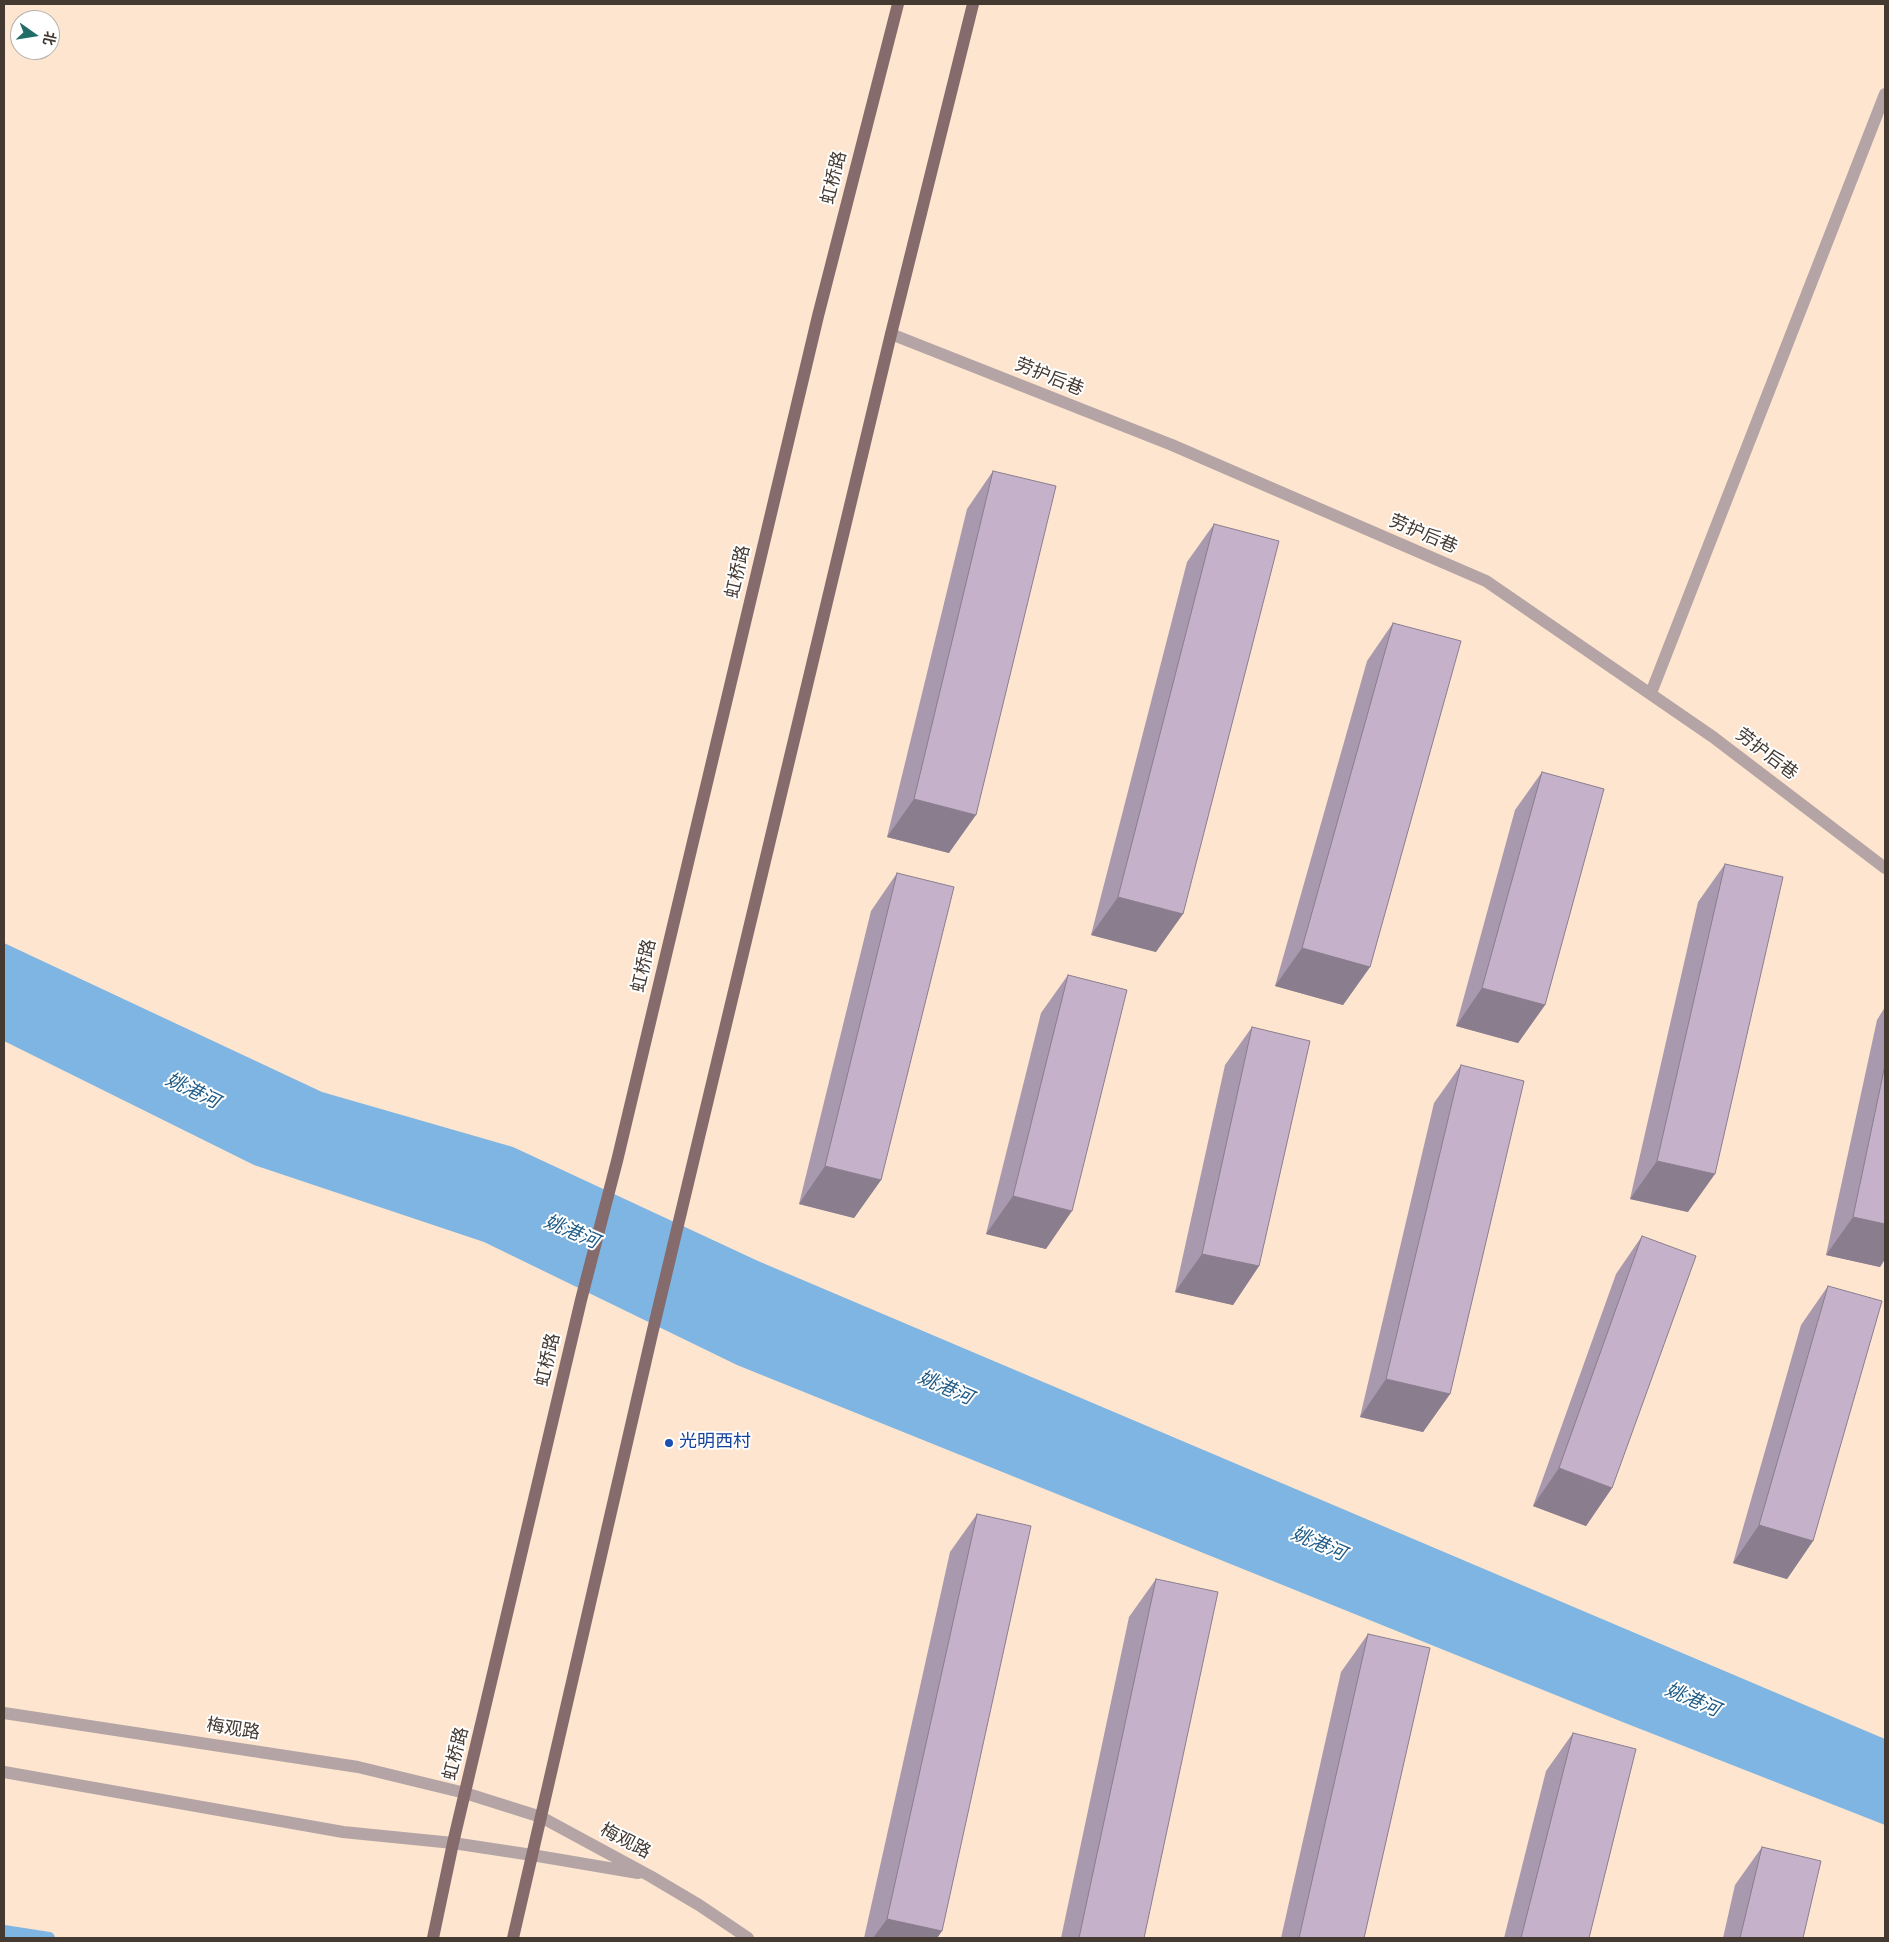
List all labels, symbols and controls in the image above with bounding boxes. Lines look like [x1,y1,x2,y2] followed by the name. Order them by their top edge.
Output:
[10,10,60,60] north arrow
[38,29,60,47] text: 北
[818,149,852,207] street label: 虹桥路
[1012,355,1086,401] street label: 劳护后巷
[1386,511,1460,559] street label: 劳护后巷
[722,543,756,601] street label: 虹桥路
[1731,725,1801,785] street label: 劳护后巷
[628,937,662,995] street label: 虹桥路
[161,1069,223,1115] water label: 姚港河
[540,1211,602,1255] water label: 姚港河
[532,1331,566,1389] street label: 虹桥路
[914,1367,976,1411] water label: 姚港河
[679,1432,751,1454] place label: 光明西村
[663,1437,675,1449] marker: 光明西村
[1287,1523,1349,1567] water label: 姚港河
[1661,1679,1723,1723] water label: 姚港河
[205,1715,261,1745] street label: 梅观路
[440,1725,474,1783] street label: 虹桥路
[596,1820,654,1864] street label: 梅观路

